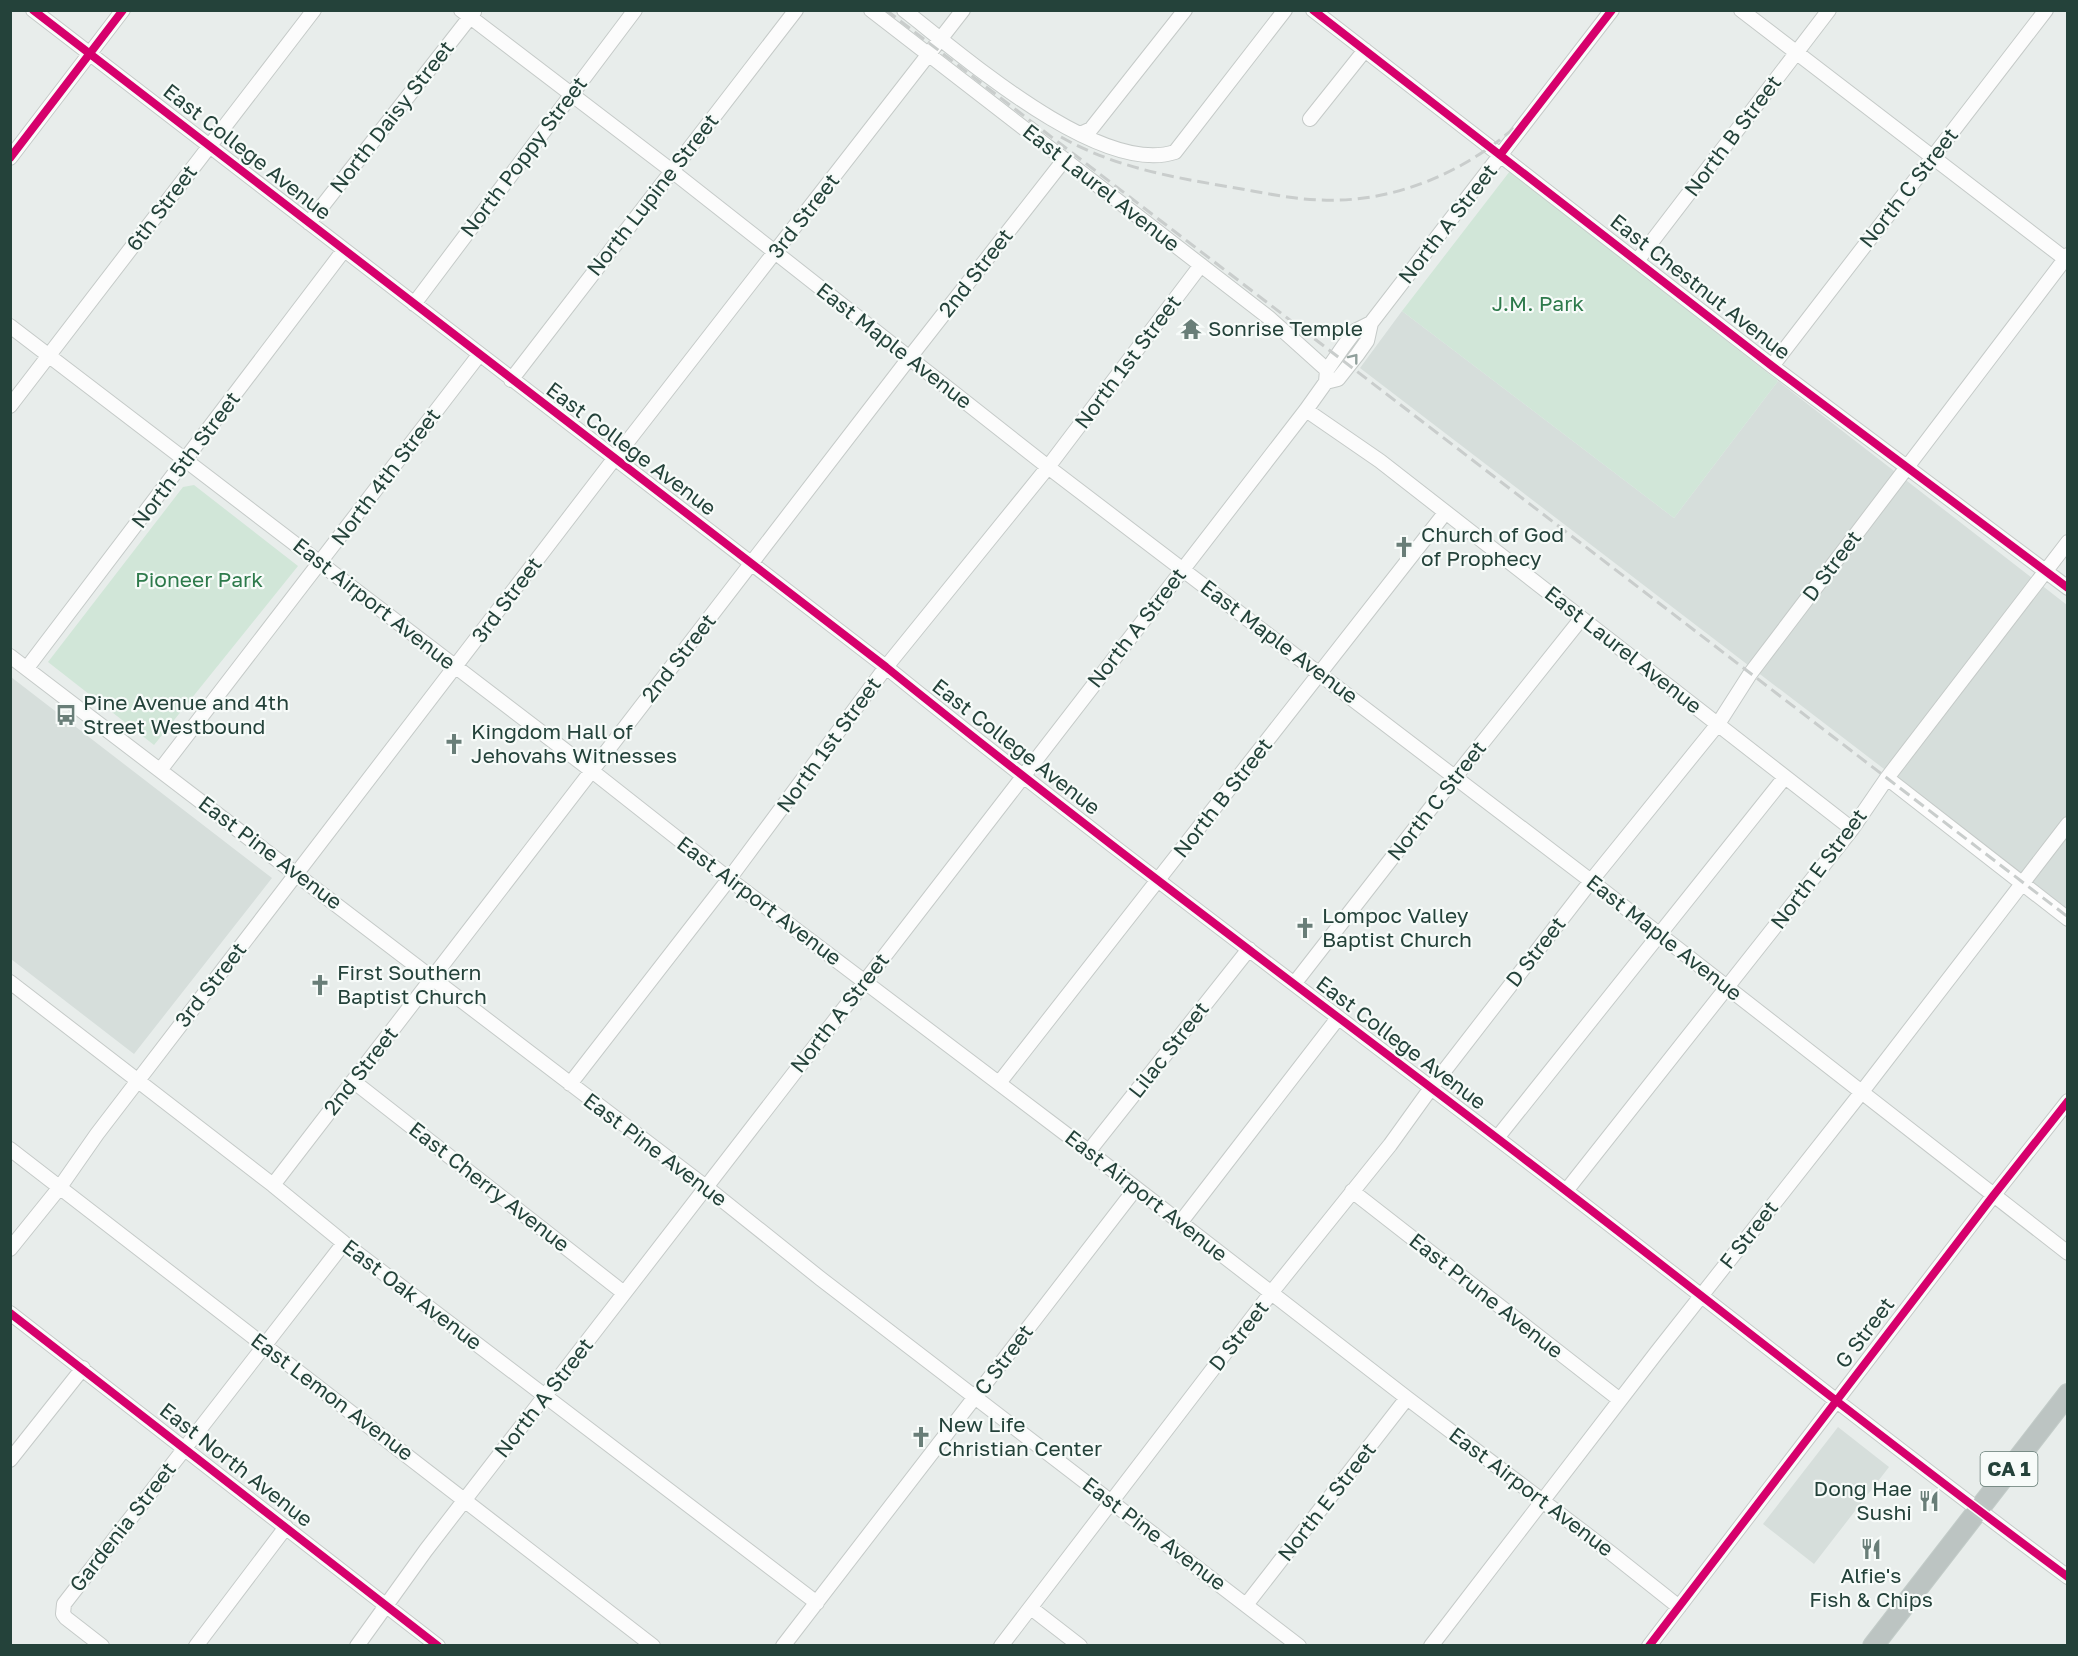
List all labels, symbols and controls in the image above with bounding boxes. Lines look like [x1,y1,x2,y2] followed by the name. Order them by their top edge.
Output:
[324,35,459,198] street label: North Daisy Street
[1678,70,1786,201] street label: North B Street
[454,71,592,242] street label: North Poppy Street
[158,78,337,225] street label: East College Avenue
[581,108,724,281] street label: North Lupine Street
[1018,118,1185,257] street label: East Laurel Avenue
[1853,122,1963,253] street label: North C Street
[1392,158,1502,289] street label: North A Street
[120,159,202,256] street label: 6th Street
[762,168,844,263] street label: 3rd Street
[1605,208,1796,365] street label: East Chestnut Avenue
[933,223,1018,322] street label: 2nd Street
[812,276,978,414] street label: East Maple Avenue
[1068,289,1186,433] street label: North 1st Street
[1492,290,1584,316] park label: J.M. Park
[1208,315,1363,341] place label: Sonrise Temple
[1179,317,1203,341] temple icon: Sonrise Temple
[1347,353,1358,364] one-way arrow
[542,376,722,521] street label: East College Avenue
[125,386,245,533] street label: North 5th Street
[325,403,445,550] street label: North 4th Street
[1421,521,1564,571] place label: Church of God of Prophecy
[1796,525,1866,606] street label: D Street
[288,532,461,675] street label: East Airport Avenue
[1392,535,1416,559] church icon: Church of God of Prophecy
[466,551,547,647] street label: 3rd Street
[1081,562,1191,693] street label: North A Street
[135,566,263,592] park label: Pioneer Park
[1196,574,1363,709] street label: East Maple Avenue
[1540,580,1707,719] street label: East Laurel Avenue
[636,608,721,707] street label: 2nd Street
[770,672,886,817] street label: North 1st Street
[927,673,1106,820] street label: East College Avenue
[83,689,289,739] place label: Pine Avenue and 4th Street Westbound
[54,703,78,727] bus stop icon: Pine Avenue and 4th Street Westbound
[471,718,677,768] place label: Kingdom Hall of Jehovahs Witnesses
[442,732,466,756] church icon: Kingdom Hall of Jehovahs Witnesses
[1167,732,1277,863] street label: North B Street
[1381,735,1491,866] street label: North C Street
[194,790,348,915] street label: East Pine Avenue
[1764,803,1872,934] street label: North E Street
[672,830,847,970] street label: East Airport Avenue
[1582,868,1748,1006] street label: East Maple Avenue
[1322,902,1472,952] place label: Lompoc Valley Baptist Church
[1500,911,1571,992] street label: D Street
[1293,916,1317,940] church icon: Lompoc Valley Baptist Church
[169,937,251,1032] street label: 3rd Street
[784,947,894,1078] street label: North A Street
[337,959,487,1009] place label: First Southern Baptist Church
[1312,970,1492,1115] street label: East College Avenue
[308,973,332,997] church icon: First Southern Baptist Church
[1123,996,1214,1103] street label: Lilac Street
[318,1021,403,1120] street label: 2nd Street
[579,1087,733,1212] street label: East Pine Avenue
[404,1115,575,1257] street label: East Cherry Avenue
[1060,1124,1233,1267] street label: East Airport Avenue
[1713,1195,1783,1274] street label: F Street
[1404,1227,1569,1363] street label: East Prune Avenue
[338,1233,487,1355] street label: East Oak Avenue
[1829,1292,1899,1373] street label: G Street
[1203,1295,1274,1376] street label: D Street
[968,1319,1038,1400] street label: C Street
[246,1327,419,1466] street label: East Lemon Avenue
[488,1332,598,1463] street label: North A Street
[155,1396,318,1532] street label: East North Avenue
[938,1411,1102,1461] place label: New Life Christian Center
[1444,1421,1619,1561] street label: East Airport Avenue
[909,1425,933,1449] church icon: New Life Christian Center
[1272,1437,1381,1566] street label: North E Street
[1980,1452,2038,1486] road number: CA 1
[63,1456,181,1596] street label: Gardenia Street
[1078,1471,1232,1596] street label: East Pine Avenue
[1814,1475,1912,1525] place label: Dong Hae Sushi
[1917,1489,1941,1513] restaurant icon: Dong Hae Sushi
[1859,1537,1883,1561] restaurant icon: Alfie's Fish & Chips
[1809,1562,1933,1612] place label: Alfie's Fish & Chips

